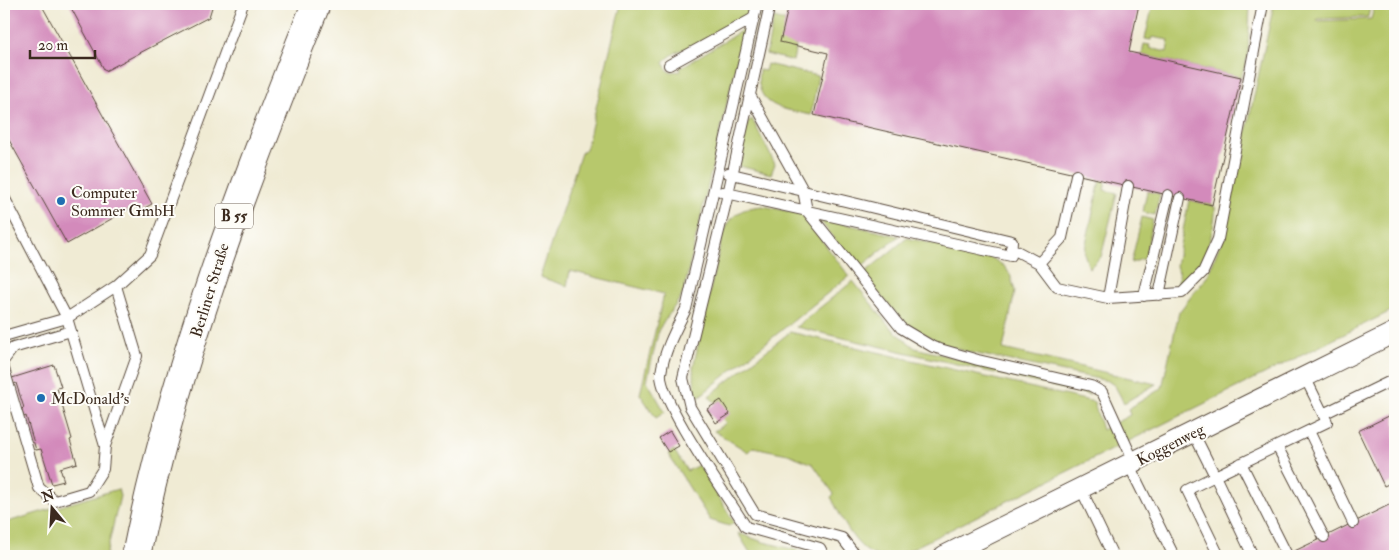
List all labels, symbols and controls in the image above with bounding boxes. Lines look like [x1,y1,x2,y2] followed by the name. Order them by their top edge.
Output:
[30,28,95,60] scale bar
[38,36,68,55] text: 20 m
[71,183,175,221] place label: Computer Sommer GmbH
[55,195,67,207] marker: Computer Sommer GmbH
[215,204,253,228] road number: B 55
[186,240,234,340] street label: Berliner Straße
[51,389,129,409] place label: McDonald's
[35,392,47,404] marker: McDonald's
[1133,419,1209,470] street label: Koggenweg
[28,482,78,532] north arrow
[39,486,57,506] text: N

